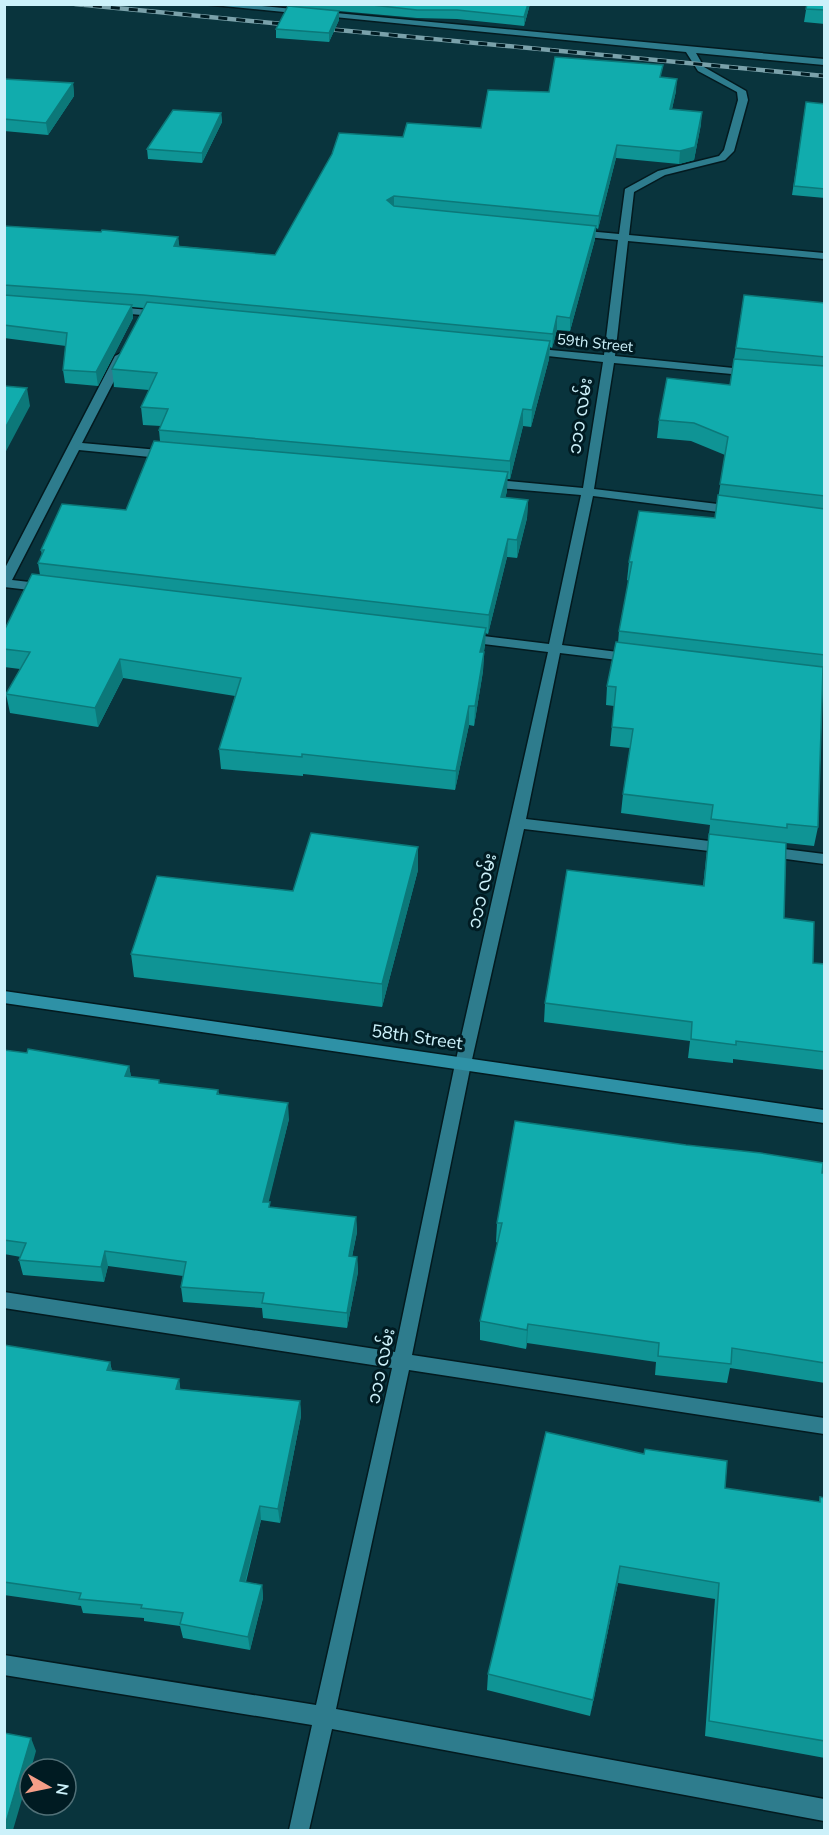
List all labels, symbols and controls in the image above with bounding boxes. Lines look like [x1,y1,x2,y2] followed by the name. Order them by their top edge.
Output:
[556,329,635,357] street label: 59th Street
[561,376,598,456] street label: ၁၁၁ လမ်း
[461,851,502,931] street label: ၁၁၁ လမ်း
[370,1019,465,1055] street label: 58th Street
[360,1326,401,1406] street label: ၁၁၁ လမ်း
[18,1757,78,1817] north arrow
[50,1782,74,1797] text: N

